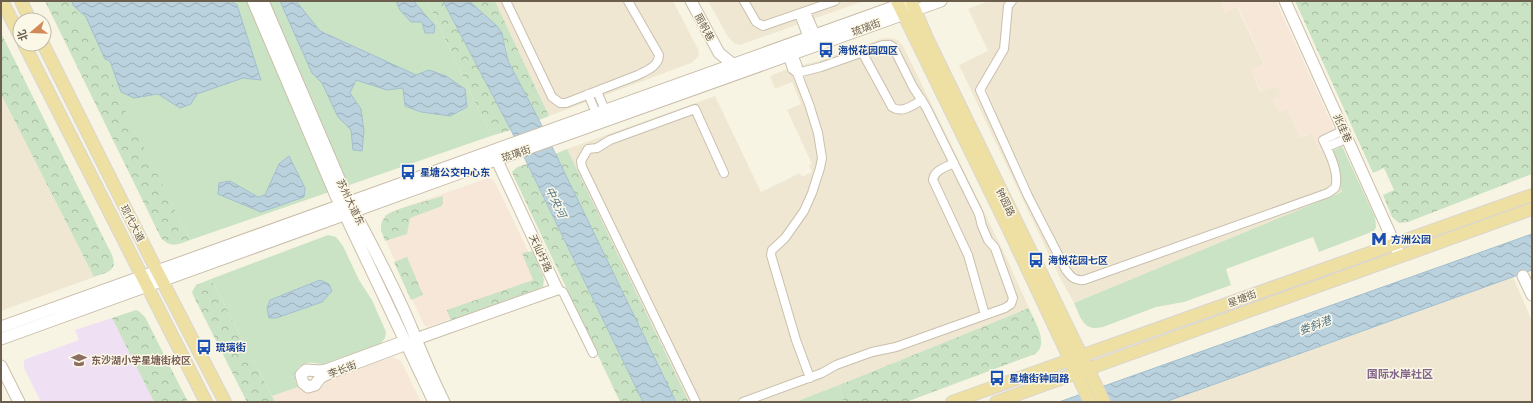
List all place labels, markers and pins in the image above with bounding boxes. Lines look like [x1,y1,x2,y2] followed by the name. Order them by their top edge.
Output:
[817,41,835,59] bus stop icon: 海悦花园四区
[838,44,898,57] place label: 海悦花园四区
[399,163,417,181] bus stop icon: 星塘公交中心东
[420,166,490,179] place label: 星塘公交中心东
[1370,230,1388,248] metro station icon: 方洲公园
[1391,233,1431,246] place label: 方洲公园
[1027,251,1045,269] bus stop icon: 海悦花园七区
[1048,254,1108,267] place label: 海悦花园七区
[195,338,213,356] bus stop icon: 琉璃街
[215,341,246,354] place label: 琉璃街
[70,351,88,369] school or university icon: 东沙湖小学星塘街校区
[91,354,191,367] place label: 东沙湖小学星塘街校区
[988,369,1006,387] bus stop icon: 星塘街钟园路
[1009,372,1070,385] place label: 星塘街钟园路

